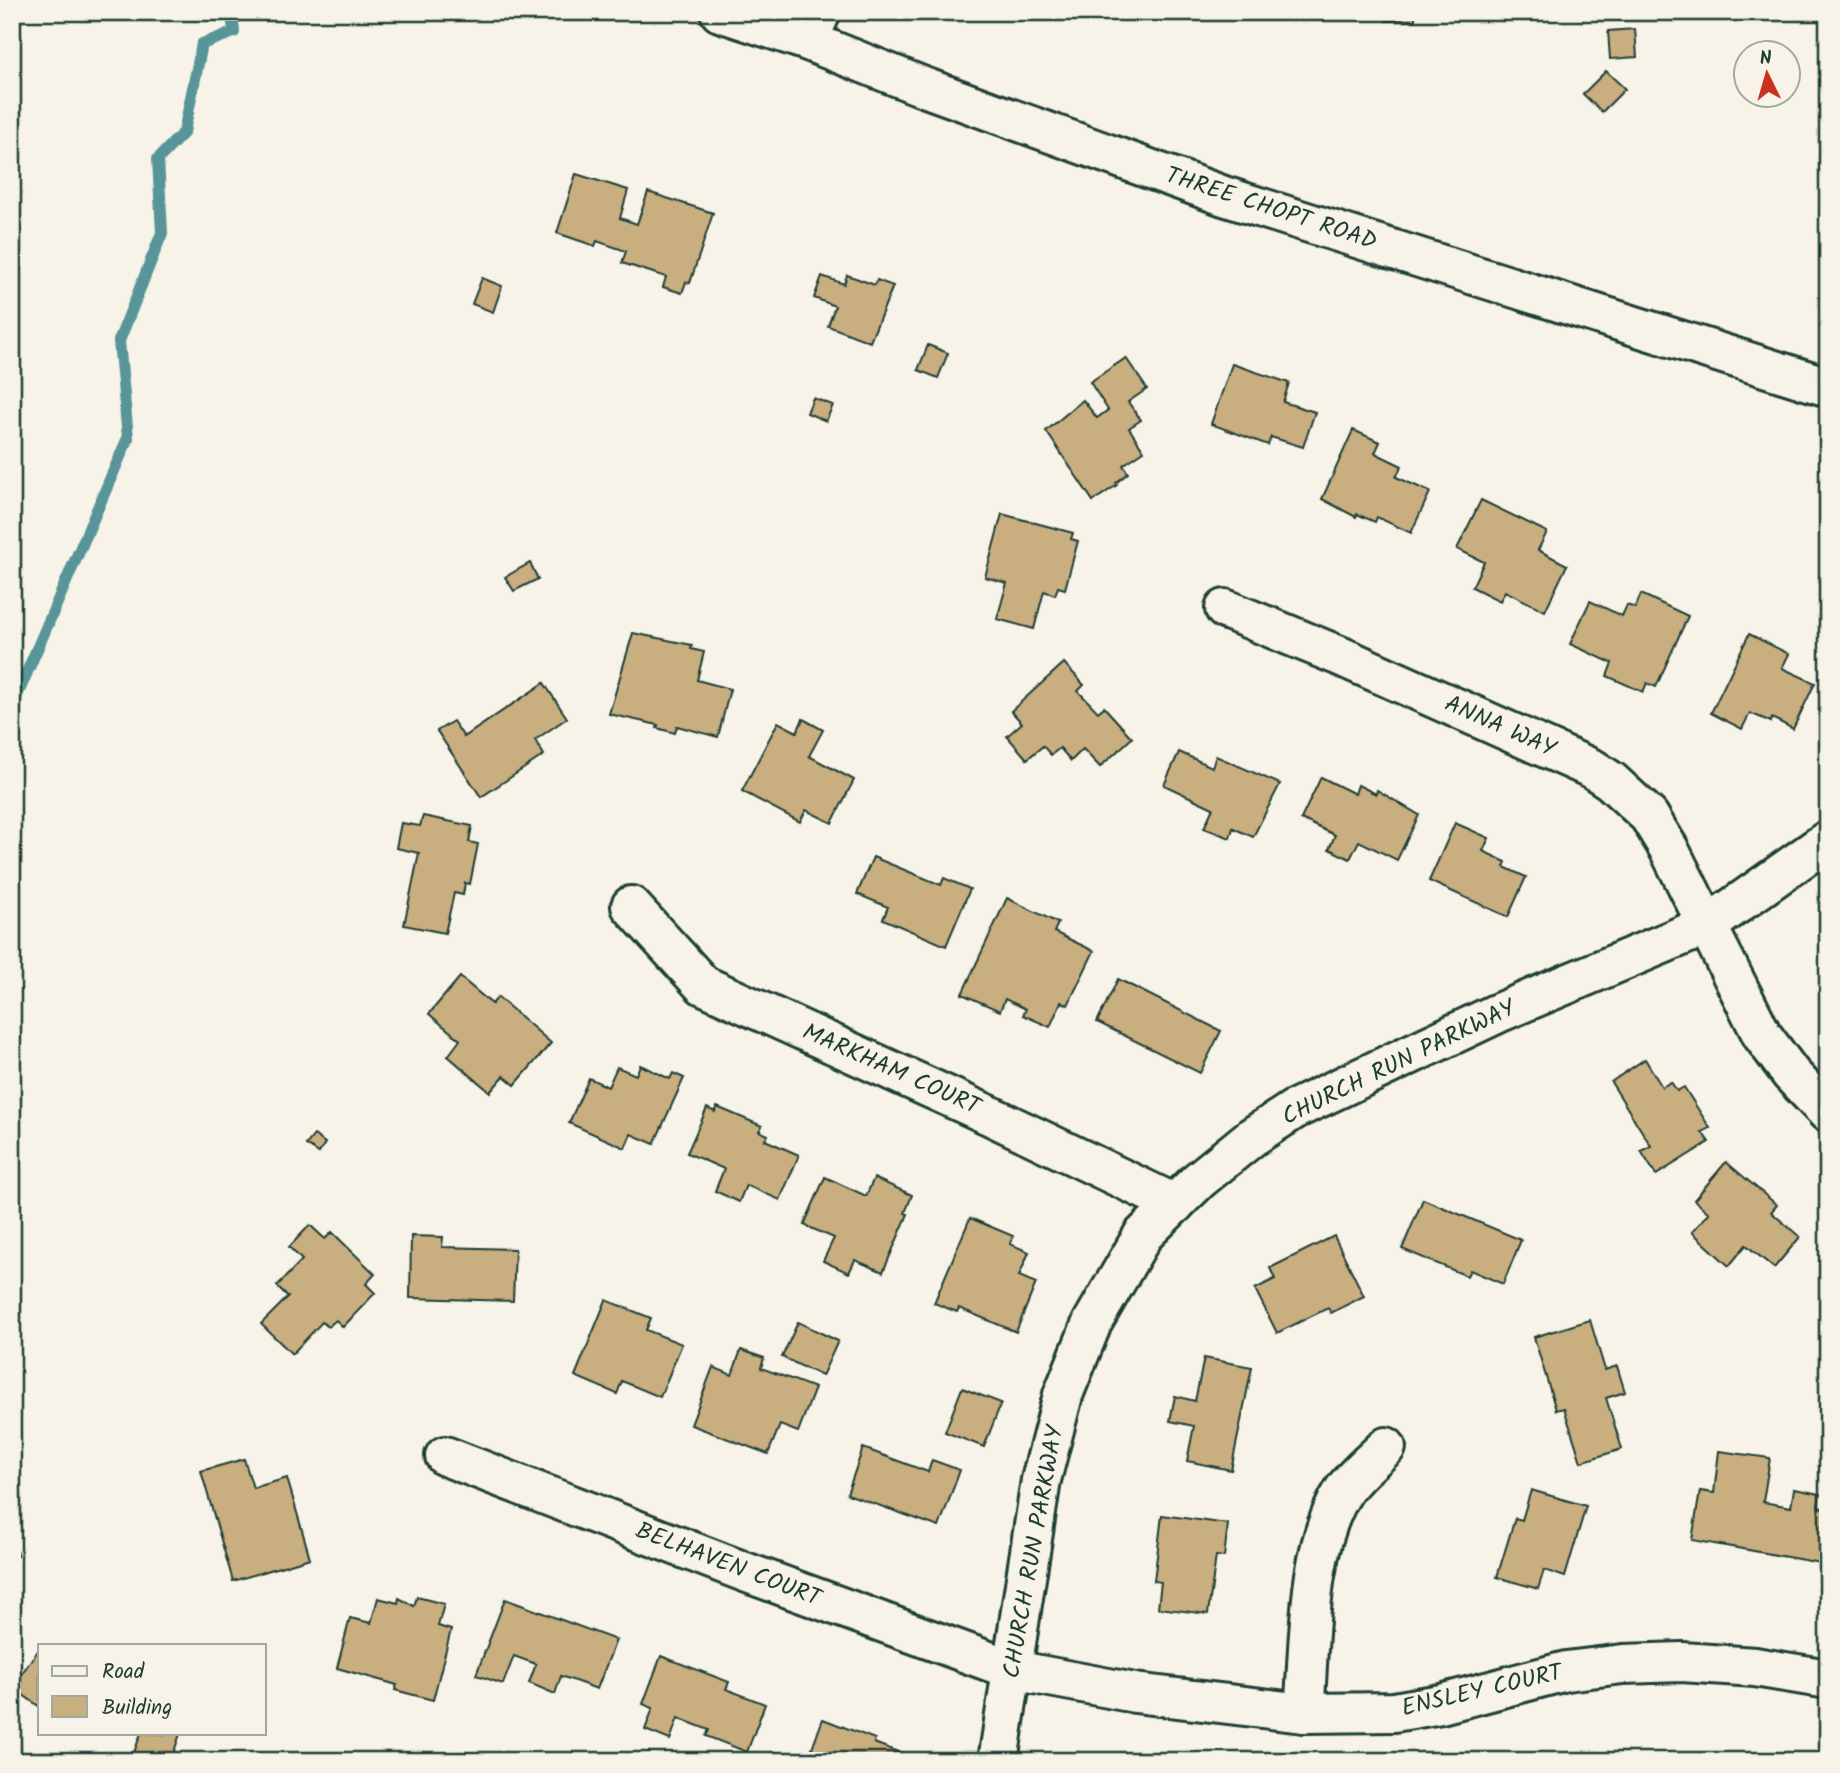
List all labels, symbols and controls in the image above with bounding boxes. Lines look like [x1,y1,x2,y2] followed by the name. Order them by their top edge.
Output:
[1731,38,1801,108] north arrow
[1758,44,1773,75] text: N
[1160,156,1382,262] street label: THREE CHOPT ROAD
[1438,685,1563,769] street label: ANNA WAY
[1275,989,1524,1137] street label: CHURCH RUN PARKWAY
[796,1013,988,1128] street label: MARKHAM COURT
[993,1421,1076,1682] street label: CHURCH RUN PARKWAY
[629,1512,829,1619] street label: BELHAVEN COURT
[38,1644,266,1734] legend
[1398,1653,1568,1728] street label: ENSLEY COURT
[102,1656,145,1689] text: Road
[102,1692,172,1725] text: Building

